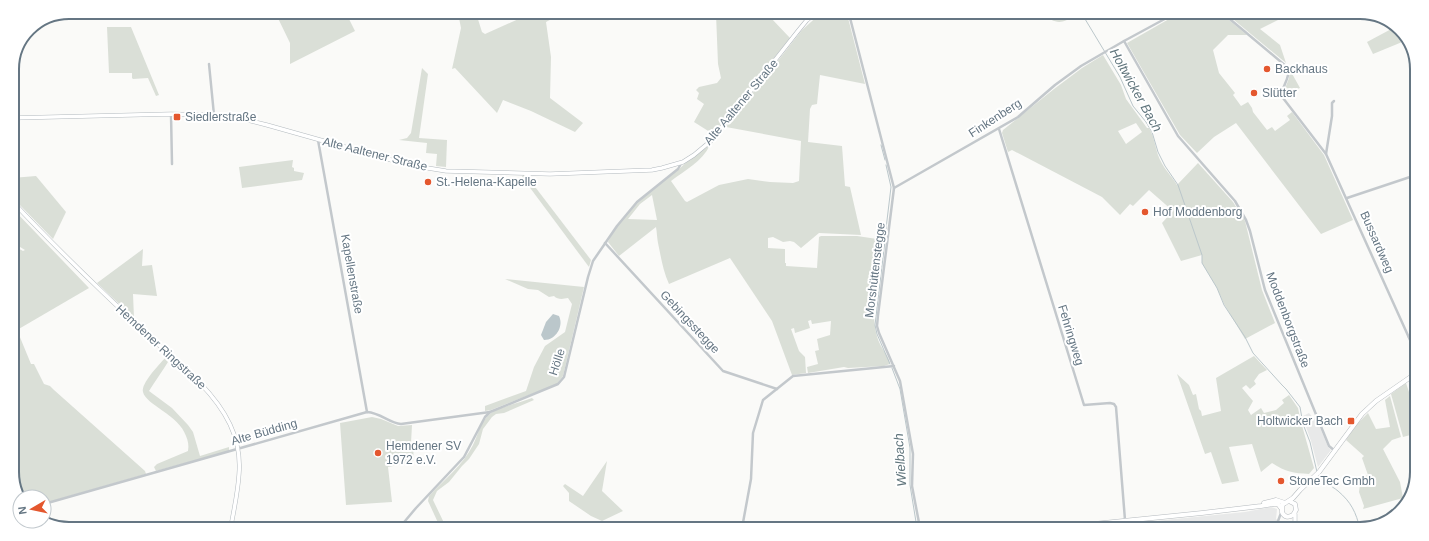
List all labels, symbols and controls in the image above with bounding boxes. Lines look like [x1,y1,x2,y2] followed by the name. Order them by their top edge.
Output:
[1107,46,1165,134] water label: Holtwicker Bach
[701,56,781,148] street label: Alte Aaltener Straße
[1275,62,1328,76] place label: Backhaus
[1262,64,1272,74] marker: Backhaus
[1262,86,1297,100] place label: Slütter
[1249,88,1259,98] marker: Slütter
[966,96,1024,140] street label: Finkenberg
[185,110,257,124] place label: Siedlerstraße
[172,112,182,122] marker: Siedlerstraße
[321,134,429,174] street label: Alte Aaltener Straße
[436,175,537,189] place label: St.-Helena-Kapelle
[423,177,433,187] marker: St.-Helena-Kapelle
[1153,205,1242,219] place label: Hof Moddenborg
[1140,207,1150,217] marker: Hof Moddenborg
[1357,209,1397,275] street label: Bussardweg
[862,221,888,319] street label: Morshüttenstegge
[338,233,366,315] street label: Kapellenstraße
[1263,270,1313,370] street label: Moddenborgstraße
[657,288,723,357] street label: Gebingsstegge
[113,302,209,393] street label: Hemdener Ringstraße
[1055,303,1087,367] street label: Fehringweg
[546,347,568,377] street label: Hölle
[1257,414,1343,428] place label: Holtwicker Bach
[229,416,299,448] street label: Alte Büdding
[1346,416,1356,426] marker: Holtwicker Bach
[891,433,909,487] water label: Wielbach
[386,439,461,467] place label: Hemdener SV 1972 e.V.
[373,448,383,458] marker: Hemdener SV 1972 e.V.
[1289,474,1375,488] place label: StoneTec Gmbh
[1276,476,1286,486] marker: StoneTec Gmbh
[12,489,52,529] north arrow
[16,506,29,515] text: N

